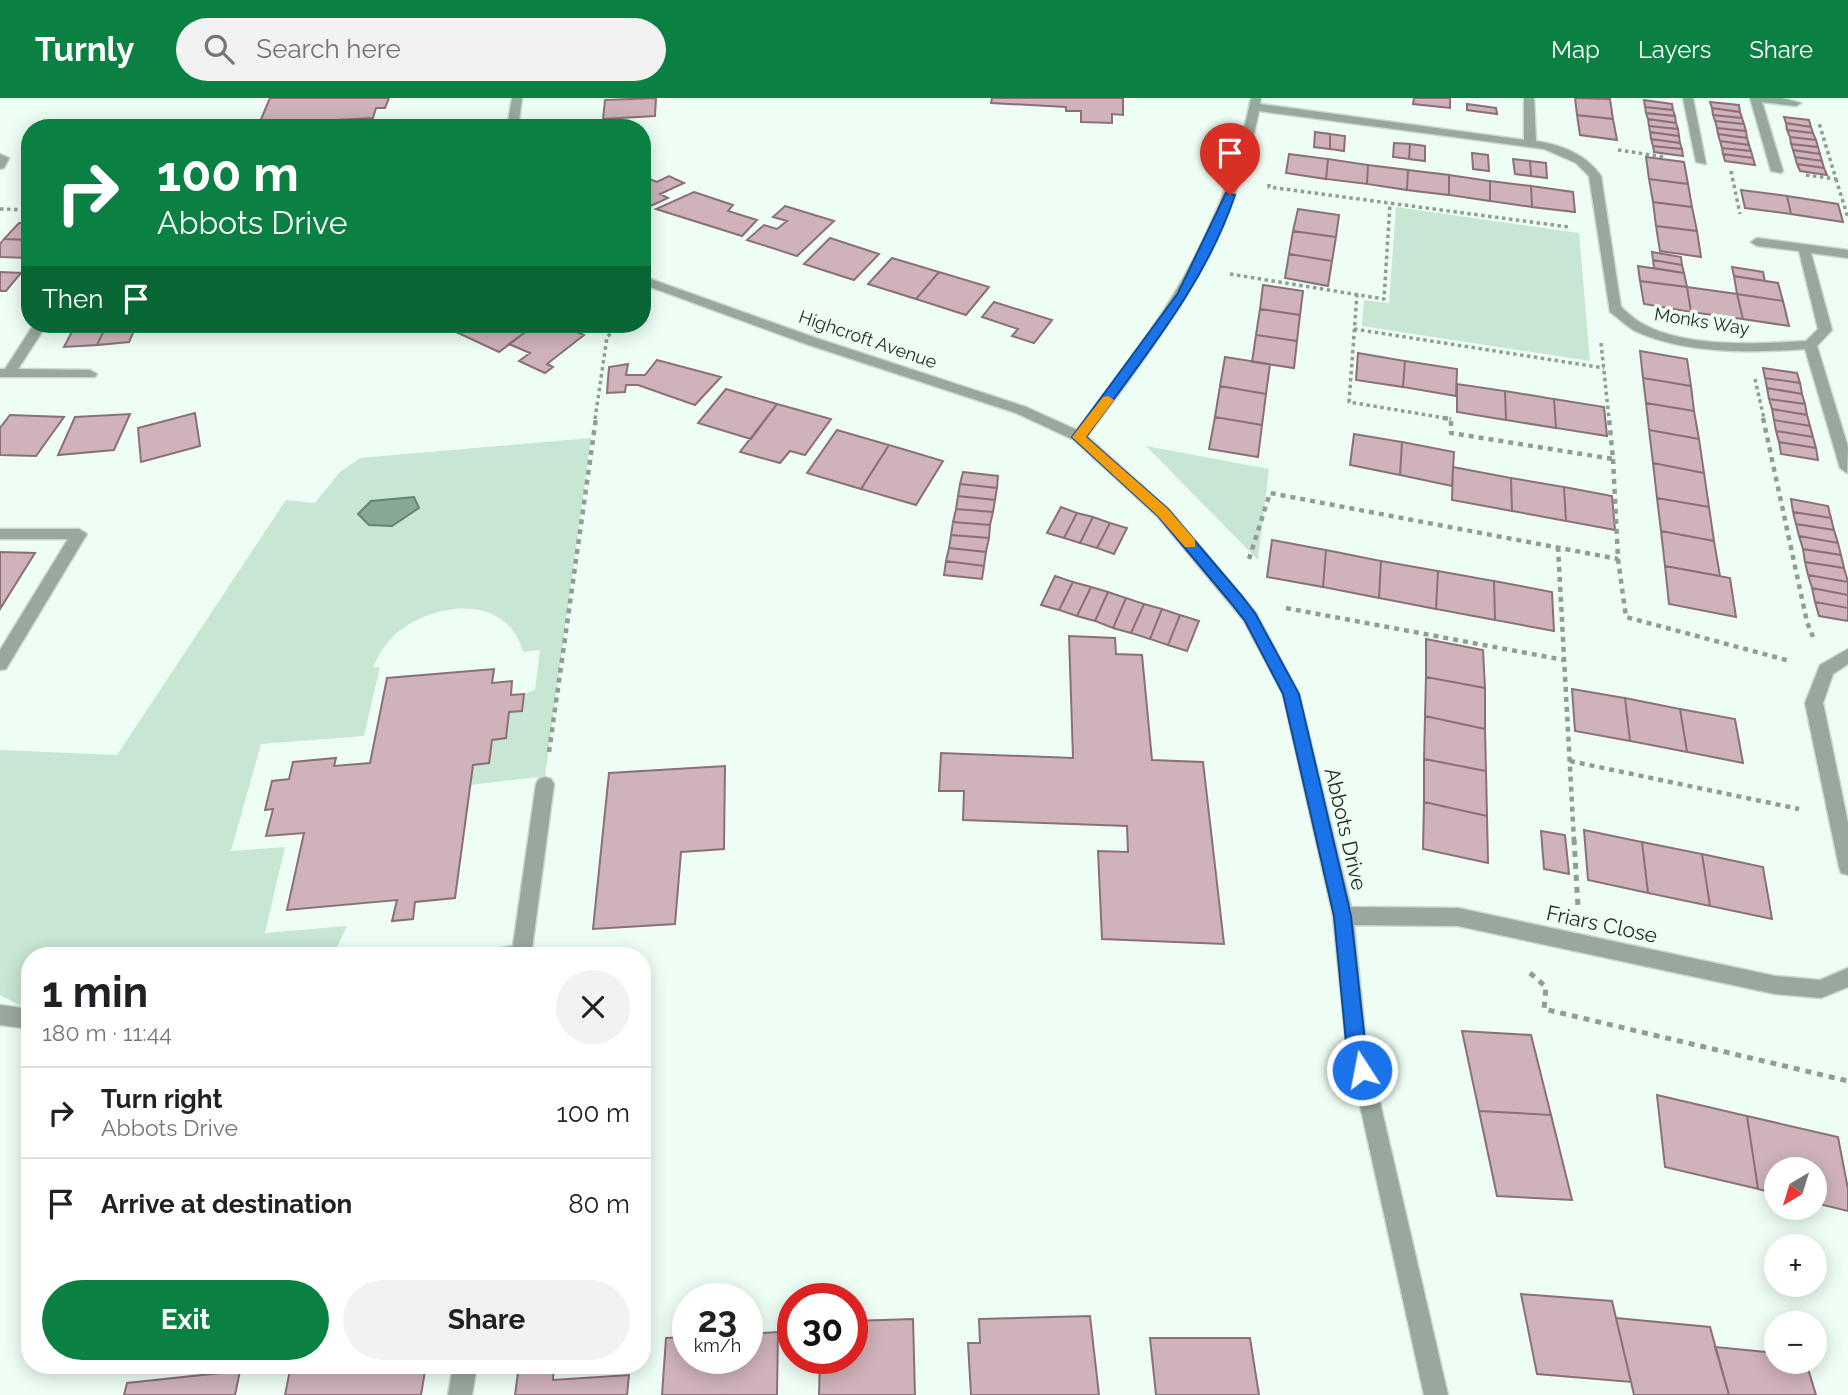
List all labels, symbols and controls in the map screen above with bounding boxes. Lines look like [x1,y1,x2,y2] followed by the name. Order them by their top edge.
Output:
[176,18,666,81] search box
[35,30,134,69] text: Turnly
[200,30,238,68] icon: search
[256,34,401,64] text: Search here
[1551,35,1600,64] text: Map
[1638,35,1711,64] text: Layers
[1749,35,1813,64] text: Share
[1200,123,1260,195] pin
[1211,134,1249,172] icon: arrive
[157,145,299,202] text: 100 m
[42,147,133,238] icon: right
[157,204,348,241] text: Abbots Drive
[117,280,155,318] icon: arrive
[42,284,103,314] text: Then
[1653,303,1751,339] street label: Monks Way
[796,306,940,373] street label: Highcroft Avenue
[1320,765,1372,893] street label: Abbots Drive
[1544,900,1660,948] street label: Friars Close
[42,968,148,1017] text: 1 min
[556,970,630,1044] button: close
[42,1019,172,1046] text: 180 m · 11:44
[1325,1033,1399,1107] position arrow
[101,1084,222,1114] text: Turn right
[42,1094,80,1132] icon: right
[557,1098,630,1128] text: 100 m
[101,1114,238,1141] text: Abbots Drive
[1764,1157,1827,1220] north arrow
[1764,1157,1827,1374] map controls
[42,1185,80,1223] icon: arrive
[101,1189,352,1219] text: Arrive at destination
[568,1189,630,1219] text: 80 m
[1764,1234,1827,1297] button: +
[42,1280,329,1360] button: Exit
[343,1280,630,1360] button: Share
[777,1283,868,1374] speed limit sign: 30
[698,1299,737,1340] text: 23
[1764,1311,1827,1374] button: −
[694,1335,741,1356] text: km/h

